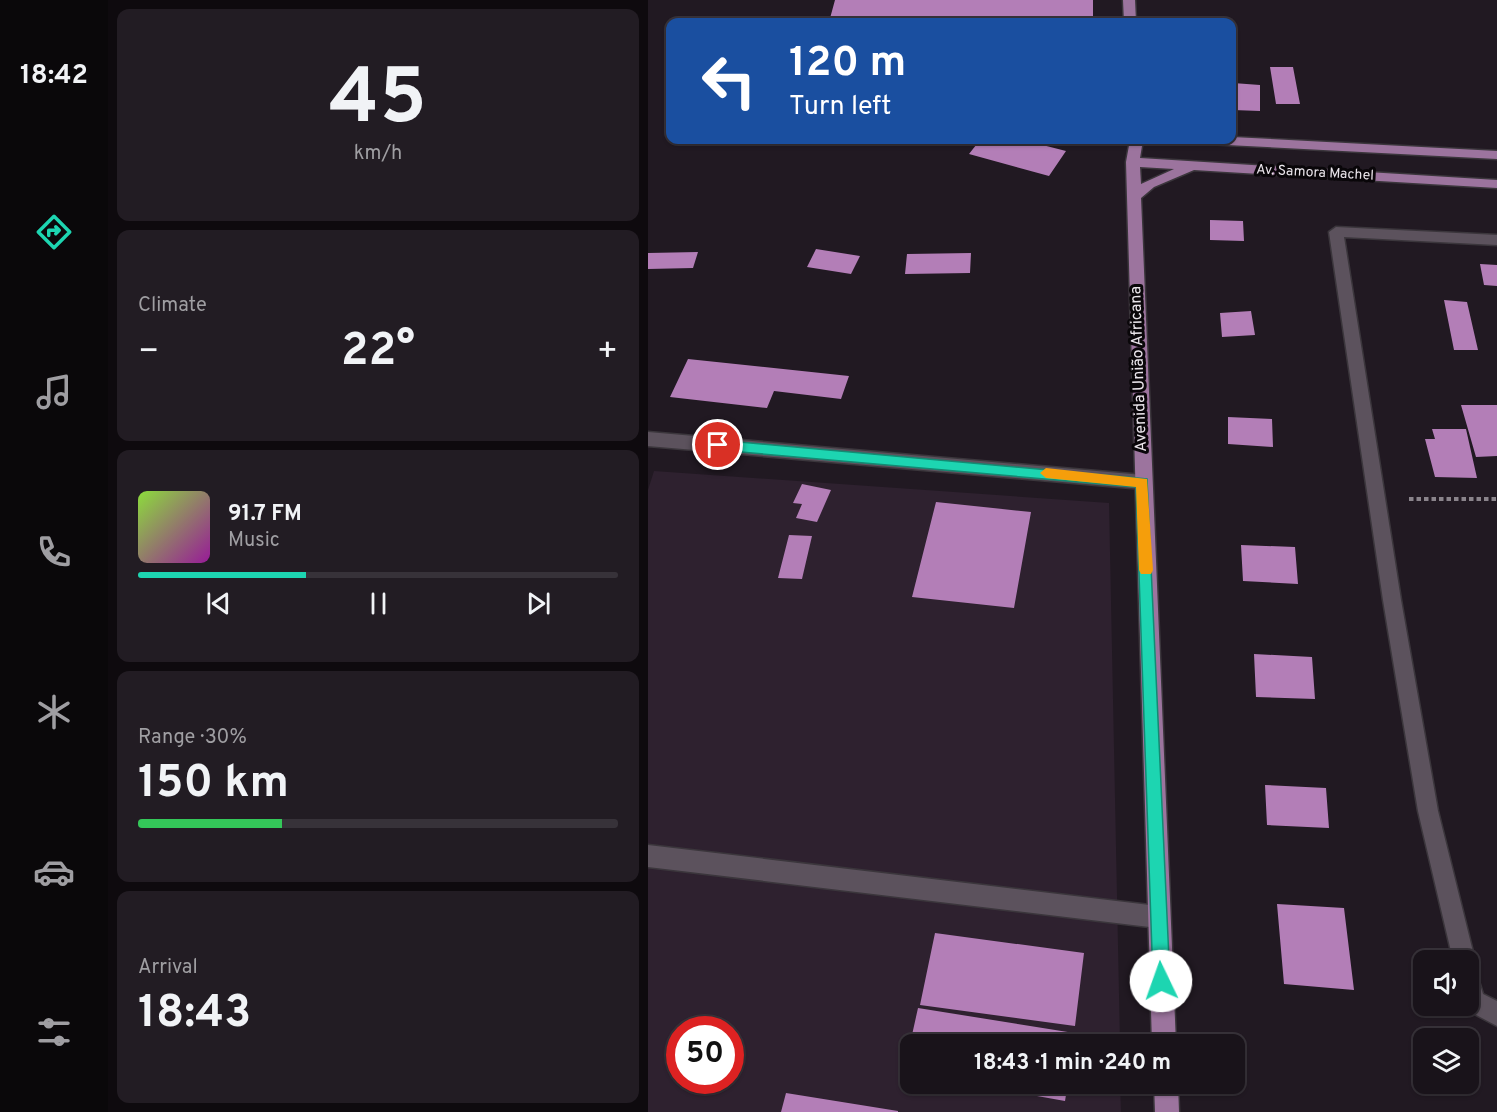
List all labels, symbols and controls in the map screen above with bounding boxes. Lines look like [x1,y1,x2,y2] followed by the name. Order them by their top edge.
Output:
[789,38,906,91] text: 120 m
[690,42,768,120] icon: left
[329,52,427,151] text: 45
[20,59,88,93] text: 18:42
[789,90,891,124] text: Turn left
[354,141,402,167] text: km/h
[1256,161,1374,185] street label: Av. Samora Machel
[33,211,75,253] icon: directions
[1126,286,1152,452] street label: Avenida União Africana
[138,293,207,319] text: Climate
[341,324,415,381] text: 22°
[138,332,159,374] text: −
[597,332,618,374] text: +
[33,371,75,413] icon: music
[692,419,743,470] pin
[701,428,734,461] icon: arrive
[228,501,302,528] text: 91.7 FM
[228,528,280,554] text: Music
[33,531,75,573] icon: phone
[202,587,235,620] icon: previous
[362,587,395,620] icon: pause
[522,587,555,620] icon: next
[33,691,75,733] icon: climate
[138,725,247,751] text: Range · 30%
[138,756,289,813] text: 150 km
[33,851,75,893] icon: car
[1129,949,1193,1013] position arrow
[1413,950,1479,1094] map controls
[1413,950,1479,1016] button: sound
[138,955,198,981] text: Arrival
[138,986,251,1043] text: 18:43
[33,1011,75,1053] icon: filters
[666,1016,744,1094] speed limit sign: 50
[1413,1028,1479,1094] button: layers
[974,1050,1171,1077] text: 18:43 · 1 min · 240 m

